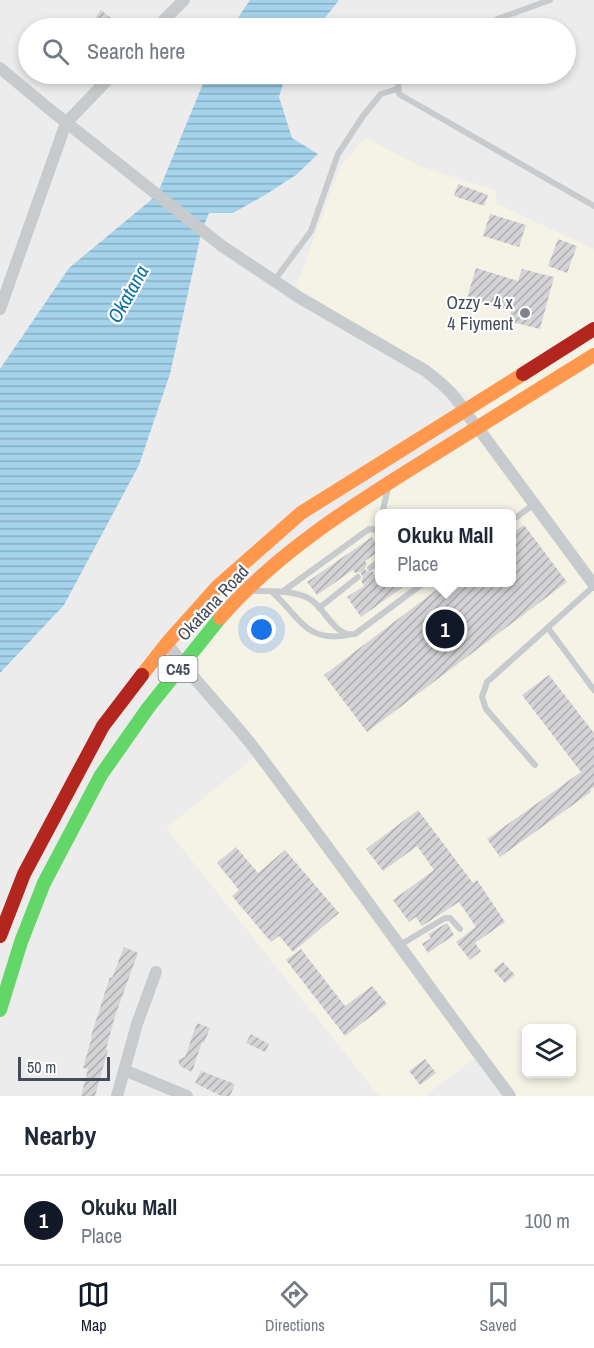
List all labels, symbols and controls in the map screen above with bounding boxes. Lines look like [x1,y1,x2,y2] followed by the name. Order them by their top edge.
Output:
[18,18,576,84] search box
[39,35,72,68] icon: search
[87,36,185,66] text: Search here
[101,260,154,327] water label: Okatana
[447,290,514,336] place label: Ozzy - 4 x 4 Fiyment
[518,306,532,320] marker: Ozzy - 4 x 4 Fiyment
[375,509,516,587] popup
[397,520,494,550] text: Okuku Mall
[397,550,438,577] text: Place
[171,559,254,646] street label: Okatana Road
[426,606,464,652] pin: 1
[247,615,276,644] your location
[158,656,198,682] road number: C45
[522,1024,576,1078] map controls
[522,1024,576,1078] button: layers
[18,1054,110,1082] scale bar
[27,1056,56,1078] text: 50 m
[24,1118,96,1153] text: Nearby
[81,1192,177,1222] text: Okuku Mall
[39,1207,48,1234] text: 1
[524,1207,570,1234] text: 100 m
[81,1222,122,1249] text: Place
[77,1278,110,1336] tab: Map
[265,1278,325,1336] tab: Directions
[479,1278,517,1336] tab: Saved

